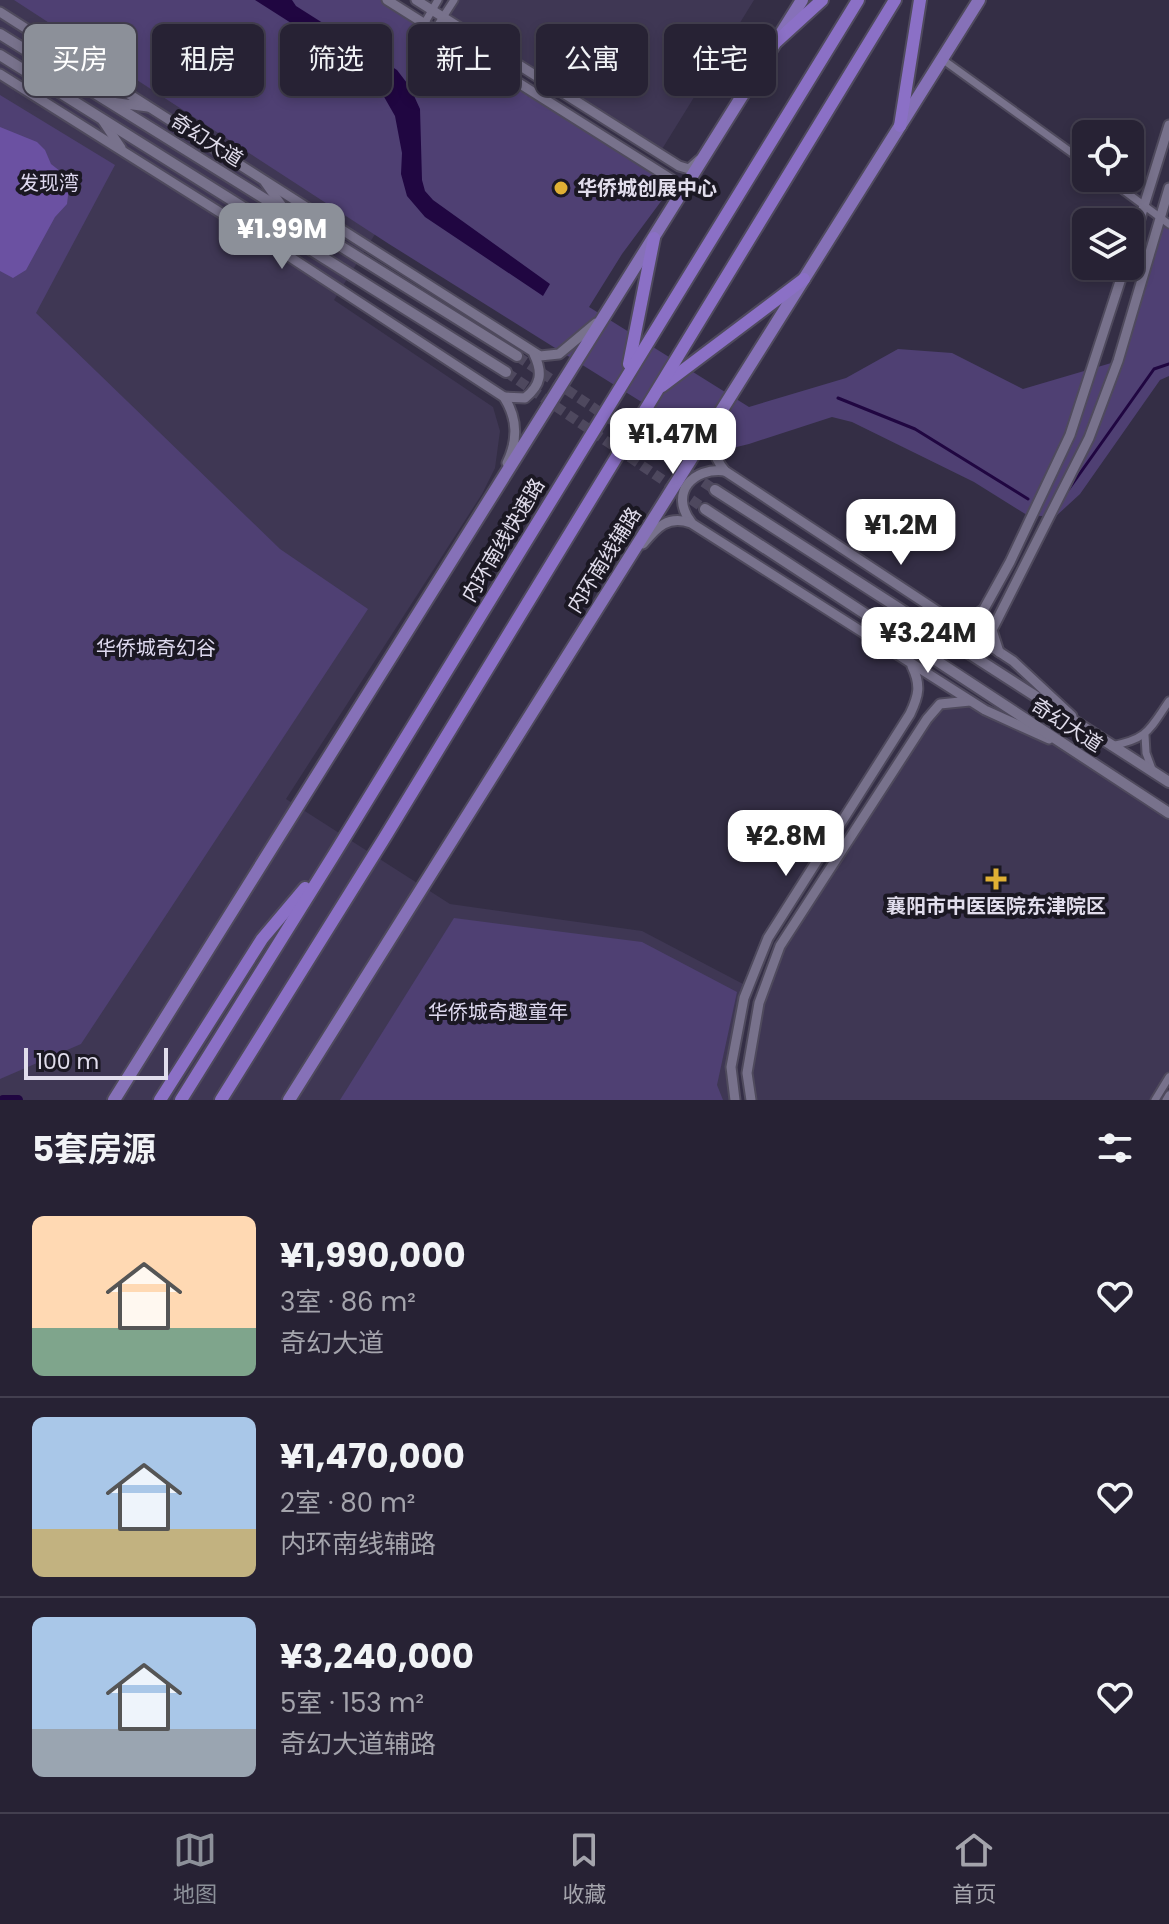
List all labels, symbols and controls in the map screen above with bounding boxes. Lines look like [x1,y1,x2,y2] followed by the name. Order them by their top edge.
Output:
[24,24,136,96] chip: 买房
[152,24,264,96] chip: 租房
[280,24,392,96] chip: 筛选
[408,24,520,96] chip: 新上
[536,24,648,96] chip: 公寓
[664,24,776,96] chip: 住宅
[166,107,248,173] street label: 奇幻大道
[1072,120,1144,280] map controls
[1072,120,1144,192] button: locate
[19,169,79,197] park label: 发现湾
[577,174,717,202] place label: 华侨城创展中心
[552,179,570,197] marker: 华侨城创展中心
[217,203,347,271] pin: ¥1.99M
[1072,208,1144,280] button: layers
[237,211,327,247] text: ¥1.99M
[608,408,738,476] pin: ¥1.47M
[628,416,718,452] text: ¥1.47M
[455,473,551,607] street label: 内环南线快速路
[845,499,957,567] pin: ¥1.2M
[560,502,648,618] street label: 内环南线辅路
[864,507,938,543] text: ¥1.2M
[863,607,993,675] pin: ¥3.24M
[880,615,976,651] text: ¥3.24M
[96,634,216,662] park label: 华侨城奇幻谷
[1026,691,1108,759] street label: 奇幻大道
[730,810,842,878] pin: ¥2.8M
[746,818,826,854] text: ¥2.8M
[985,868,1007,890] marker: 襄阳市中医医院东津院区
[886,892,1106,920] place label: 襄阳市中医医院东津院区
[428,998,568,1026] park label: 华侨城奇趣童年
[24,1044,168,1080] scale bar
[36,1046,99,1077] text: 100 m
[32,1125,156,1173] text: 5套房源
[1093,1126,1137,1170] icon: filters
[280,1231,466,1279] text: ¥1,990,000
[96,1248,192,1344] icon: home
[1093,1274,1137,1318] icon: heart
[280,1284,416,1320] text: 3室 · 86 m²
[280,1325,384,1361] text: 奇幻大道
[280,1432,465,1480] text: ¥1,470,000
[96,1449,192,1545] icon: home
[1093,1475,1137,1519] icon: heart
[280,1485,415,1521] text: 2室 · 80 m²
[280,1526,436,1562] text: 内环南线辅路
[280,1632,474,1680] text: ¥3,240,000
[96,1649,192,1745] icon: home
[1093,1675,1137,1719] icon: heart
[280,1685,424,1721] text: 5室 · 153 m²
[280,1726,436,1762] text: 奇幻大道辅路
[173,1828,217,1911] tab: 地图
[562,1828,606,1911] tab: 收藏
[952,1828,996,1911] tab: 首页

